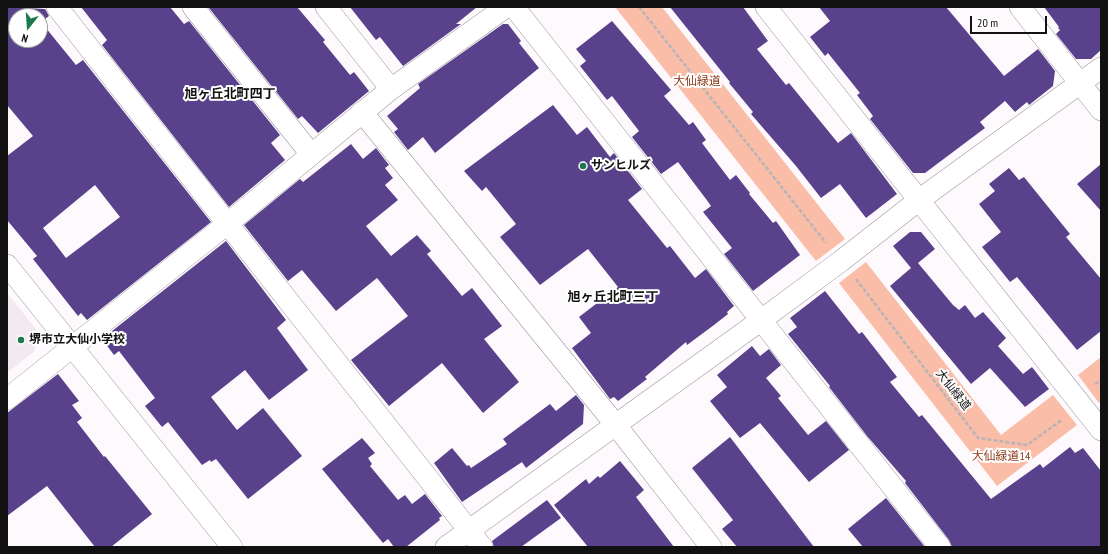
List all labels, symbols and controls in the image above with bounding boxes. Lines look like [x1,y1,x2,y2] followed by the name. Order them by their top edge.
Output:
[8,8,48,48] north arrow
[972,8,1049,34] scale bar
[977,15,998,30] text: 20 m
[20,31,30,46] text: N
[673,75,721,89] park label: 大仙緑道
[185,86,275,102] district label: 旭ヶ丘北町四丁
[591,159,651,173] place label: サンヒルズ
[578,161,588,171] marker: サンヒルズ
[568,289,658,305] district label: 旭ヶ丘北町三丁
[29,333,125,347] place label: 堺市立大仙小学校
[16,335,26,345] marker: 堺市立大仙小学校
[933,367,973,413] street label: 大仙緑道
[972,450,1030,464] park label: 大仙緑道14

